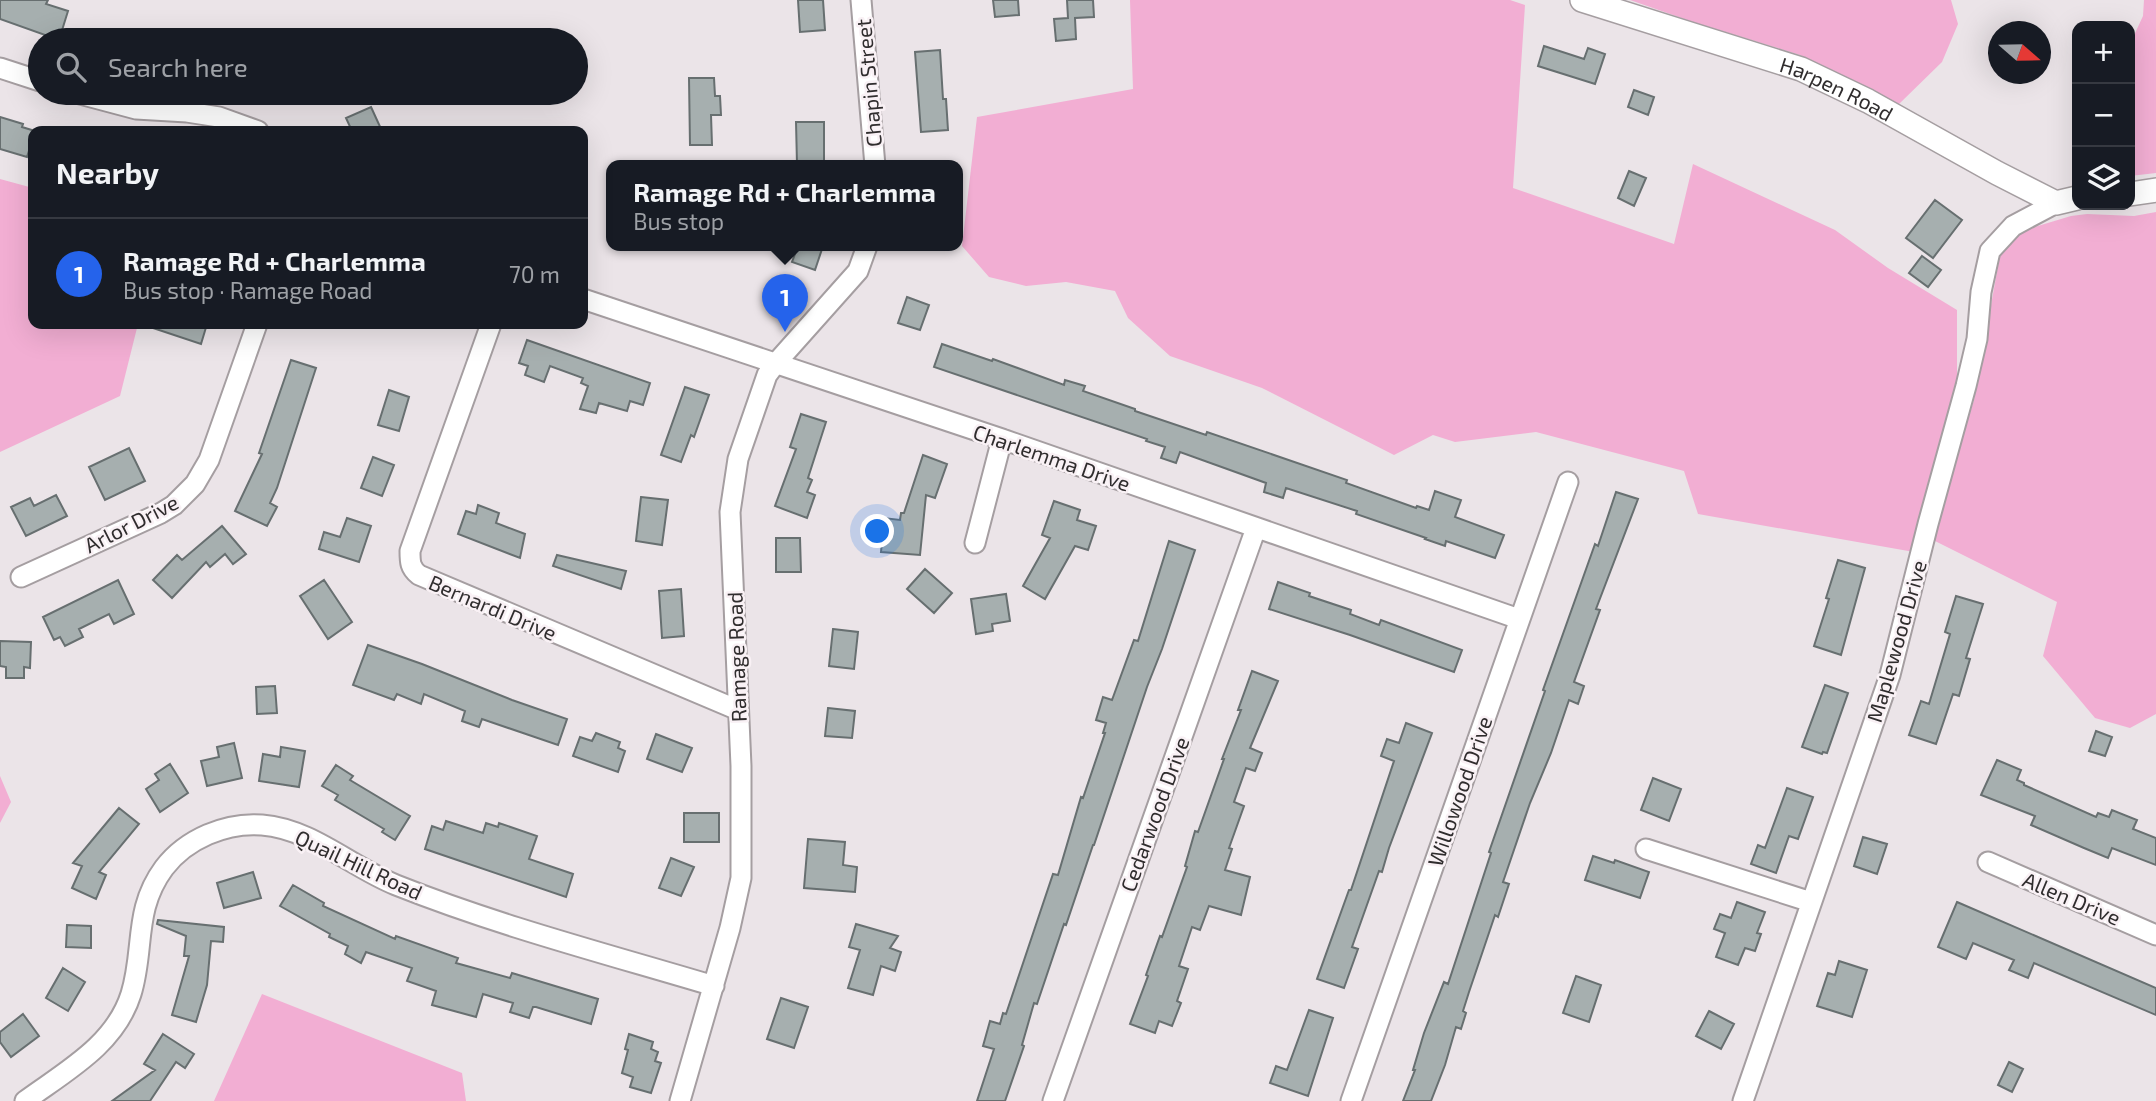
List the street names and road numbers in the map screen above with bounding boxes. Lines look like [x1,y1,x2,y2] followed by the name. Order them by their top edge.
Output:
[850,18,886,148] street label: Chapin Street
[1777,51,1898,125] street label: Harpen Road
[970,418,1134,496] street label: Charlemma Drive
[80,489,182,557] street label: Arlor Drive
[1861,557,1931,725] street label: Maplewood Drive
[425,569,561,645] street label: Bernardi Drive
[721,591,751,723] street label: Ramage Road
[1422,713,1496,869] street label: Willowood Drive
[1114,733,1194,895] street label: Cedarwood Drive
[291,824,427,905] street label: Quail Hill Road
[2019,866,2125,930] street label: Allen Drive

